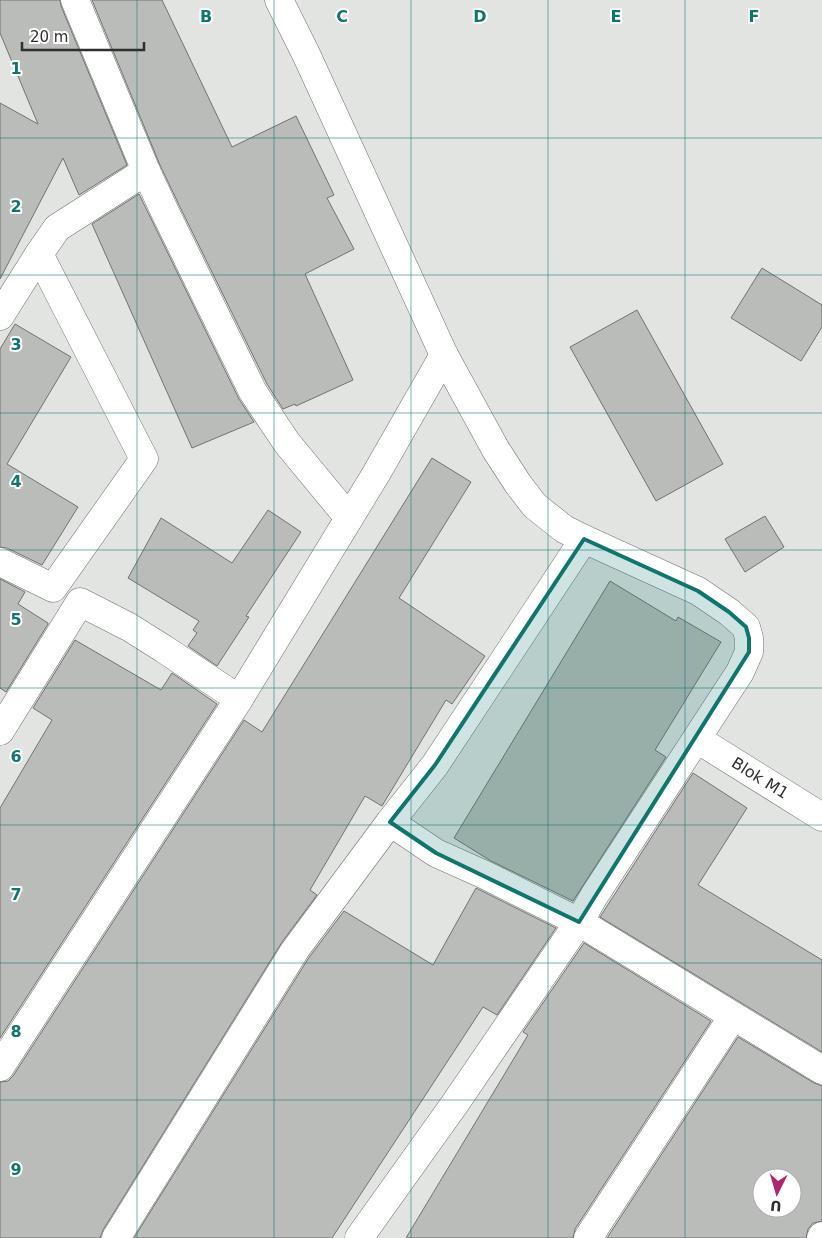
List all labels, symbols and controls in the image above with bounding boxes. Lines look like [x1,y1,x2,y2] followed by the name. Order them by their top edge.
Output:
[200,7,212,26] text: B
[336,7,348,26] text: C
[473,7,487,26] text: D
[611,7,621,26] text: E
[749,7,759,26] text: F
[22,20,145,52] scale bar
[30,28,68,46] text: 20 m
[10,59,22,78] text: 1
[10,197,22,216] text: 2
[10,335,22,354] text: 3
[10,472,22,491] text: 4
[10,610,22,629] text: 5
[10,747,22,766] text: 6
[728,753,792,803] street label: Blok M1
[10,885,22,904] text: 7
[10,1022,22,1041] text: 8
[10,1160,22,1179] text: 9
[752,1168,802,1218] north arrow
[770,1197,782,1214] text: U

